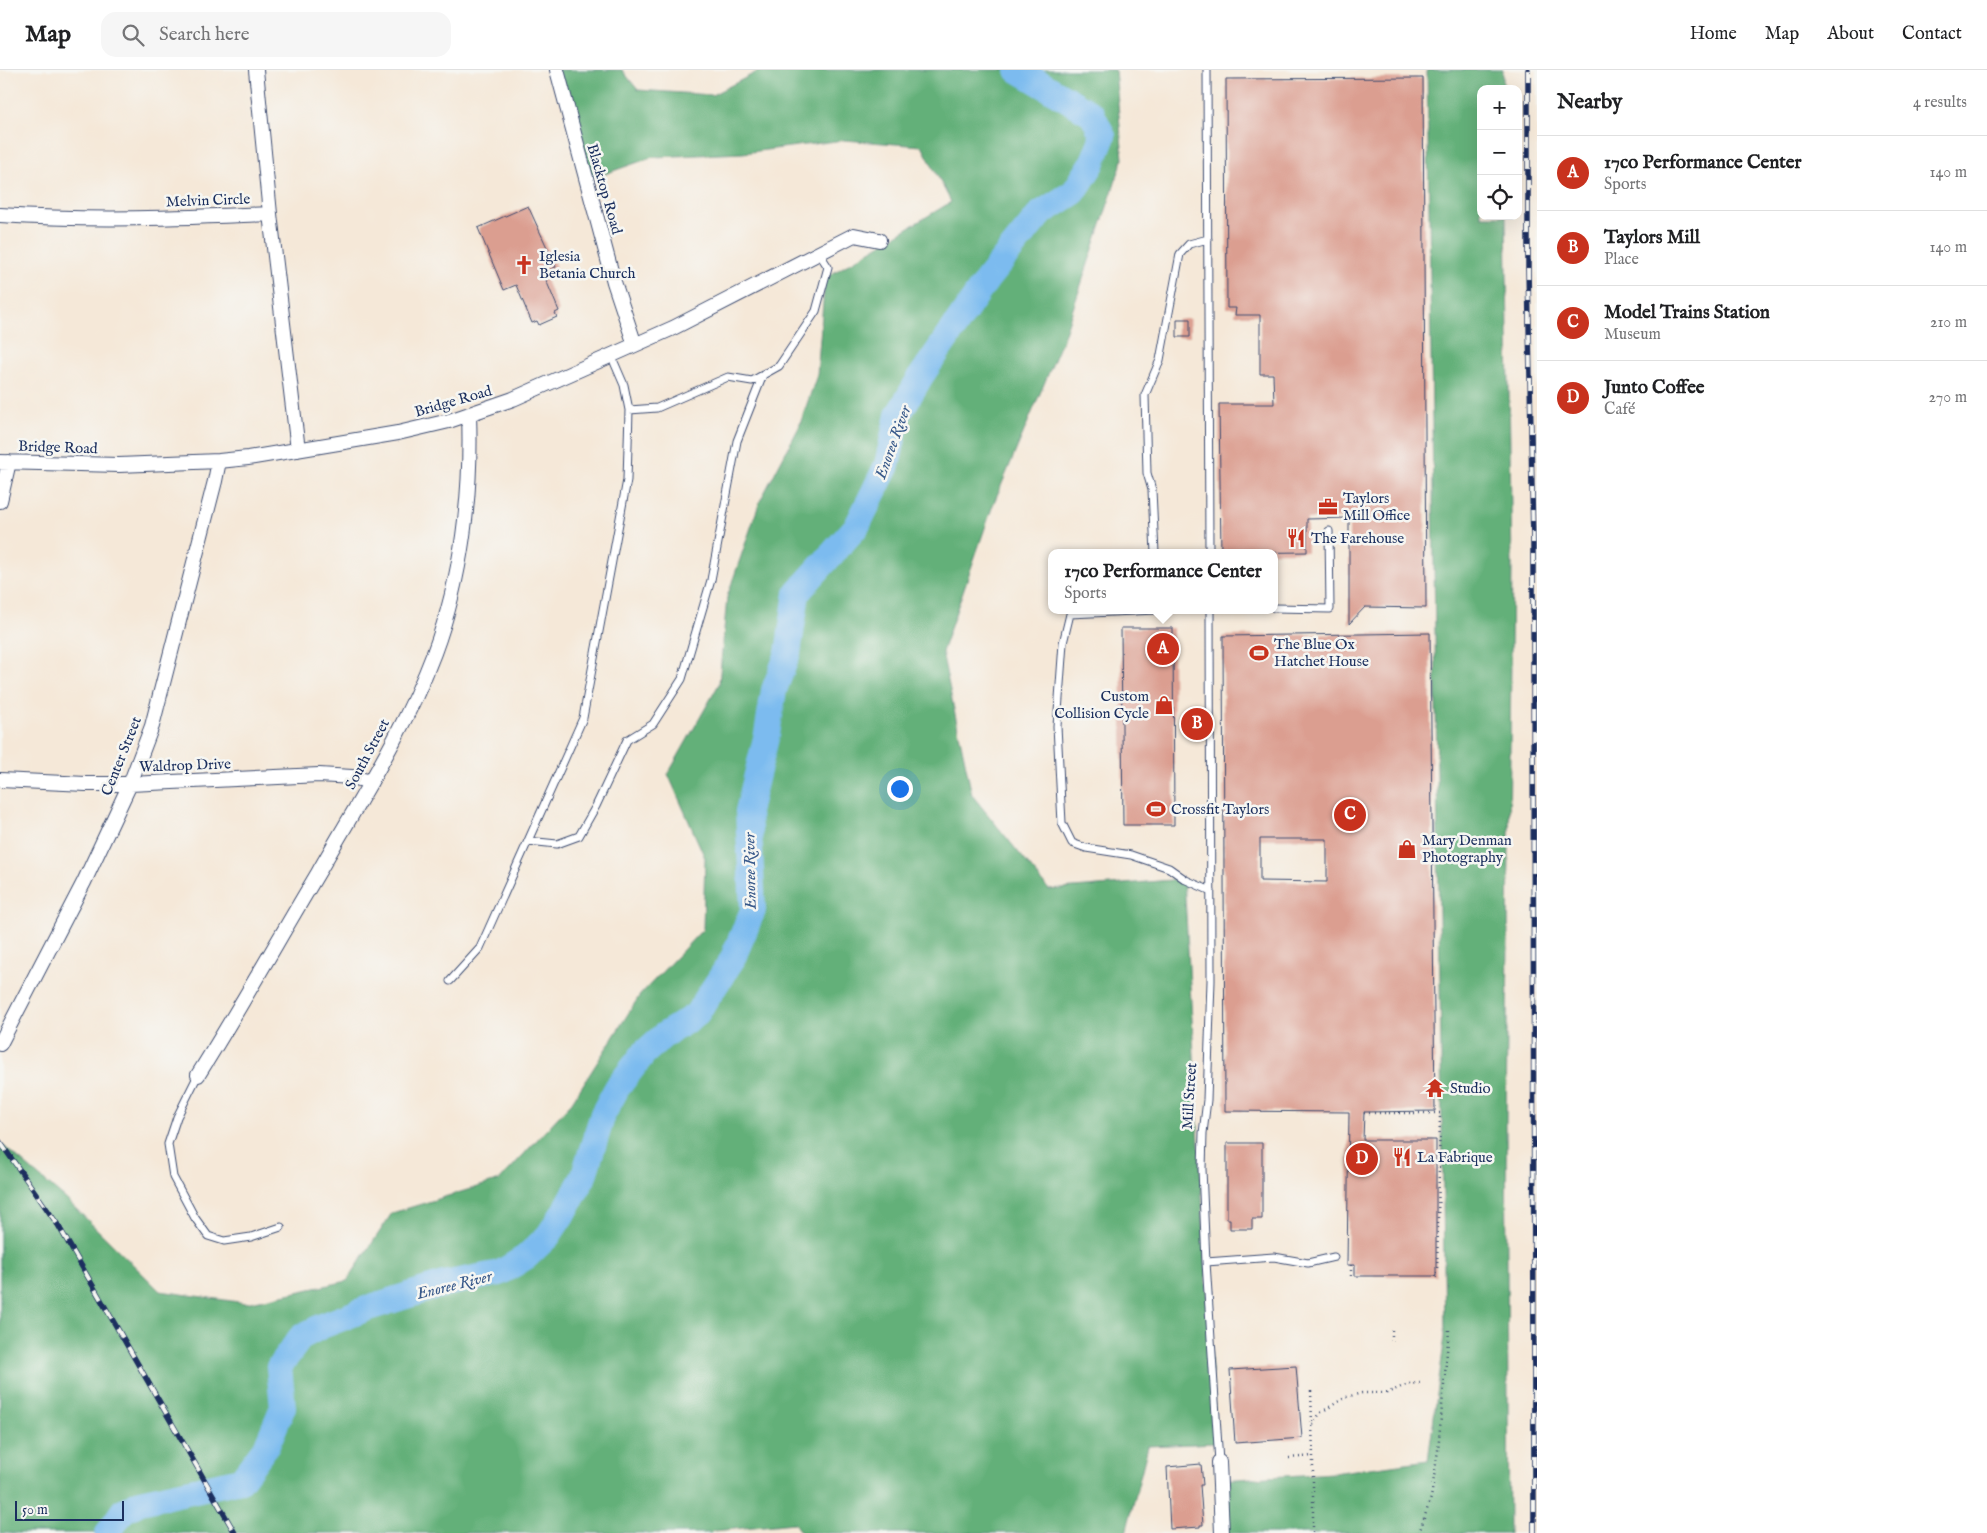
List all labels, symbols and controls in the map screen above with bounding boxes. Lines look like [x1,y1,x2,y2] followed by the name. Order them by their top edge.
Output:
[101,12,451,57] search box
[25,19,71,50] text: Map
[119,21,147,49] icon: search
[159,23,250,47] text: Search here
[1690,23,1737,46] text: Home
[1765,23,1799,46] text: Map
[1827,23,1874,46] text: About
[1902,23,1962,46] text: Contact
[1477,85,1522,220] map controls
[1477,85,1522,130] button: +
[1557,89,1622,116] text: Nearby
[1913,93,1967,113] text: 4 results
[1477,130,1522,175] button: −
[583,142,627,238] street label: Blacktop Road
[1604,151,1802,175] text: 17co Performance Center
[1568,163,1578,183] text: A
[1929,163,1967,183] text: 140 m
[1477,175,1522,220] button: locate
[1604,175,1646,195] text: Sports
[166,190,251,211] street label: Melvin Circle
[1604,226,1700,250] text: Taylors Mill
[1568,238,1578,258] text: B
[1929,238,1967,258] text: 140 m
[539,247,636,283] place label: Iglesia Betania Church
[1604,250,1639,270] text: Place
[513,254,535,276] church icon: Iglesia Betania Church
[1604,301,1770,325] text: Model Trains Station
[1567,313,1579,333] text: C
[1930,313,1967,333] text: 210 m
[1604,325,1661,345] text: Museum
[1604,376,1705,400] text: Junto Coffee
[412,381,495,422] street label: Bridge Road
[1567,388,1579,408] text: D
[1928,388,1967,408] text: 270 m
[1604,400,1635,420] text: Café
[871,402,917,483] water label: Enoree River
[18,437,99,458] street label: Bridge Road
[1343,489,1410,525] place label: Taylors Mill Office
[1317,496,1339,518] office icon: Taylors Mill Office
[1285,527,1307,549] restaurant icon: The Farehouse
[1311,529,1404,548] place label: The Farehouse
[1048,549,1278,614] popup
[1064,560,1262,584] text: 17co Performance Center
[1064,584,1107,604] text: Sports
[1147,630,1179,668] pin: A
[1274,635,1369,671] place label: The Blue Ox Hatchet House
[1248,642,1270,664] sports icon: The Blue Ox Hatchet House
[1054,687,1149,723] place label: Custom Collision Cycle
[1153,694,1175,716] shop icon: Custom Collision Cycle
[1181,705,1213,743] pin: B
[97,714,146,799] street label: Center Street
[341,716,394,793] street label: South Street
[139,754,231,777] street label: Waldrop Drive
[887,776,913,802] your location
[1334,796,1366,834] pin: C
[1145,798,1167,820] sports icon: Crossfit Taylors
[1171,800,1269,819] place label: Crossfit Taylors
[740,831,762,911] water label: Enoree River
[1422,831,1512,867] place label: Mary Denman Photography
[1396,838,1418,860] shop icon: Mary Denman Photography
[1178,1062,1201,1130] street label: Mill Street
[1424,1077,1446,1099] temple icon: Studio
[1450,1079,1491,1098] place label: Studio
[1346,1140,1378,1178] pin: D
[1391,1146,1413,1168] restaurant icon: La Fabrique
[1417,1148,1493,1167] place label: La Fabrique
[414,1267,496,1305] water label: Enoree River
[15,1498,124,1521] scale bar
[22,1501,48,1519] text: 50 m

